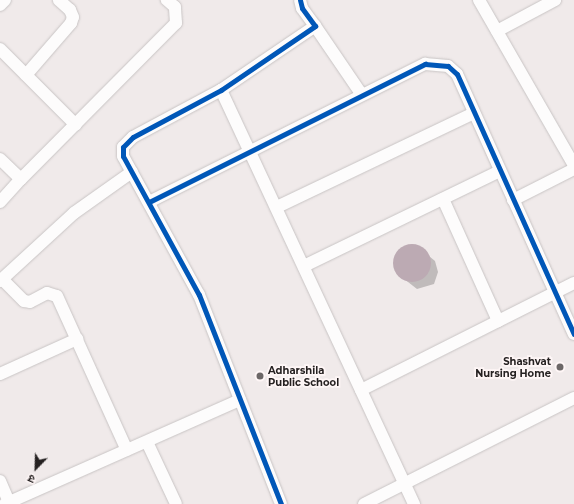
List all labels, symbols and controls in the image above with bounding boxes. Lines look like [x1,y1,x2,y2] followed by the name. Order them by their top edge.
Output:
[475,355,551,378] place label: Shashvat Nursing Home
[554,361,566,373] marker: Shashvat Nursing Home
[268,364,339,388] place label: Adharshila Public School
[255,371,265,381] marker: Adharshila Public School
[16,448,56,488] north arrow
[26,471,37,487] text: उ

